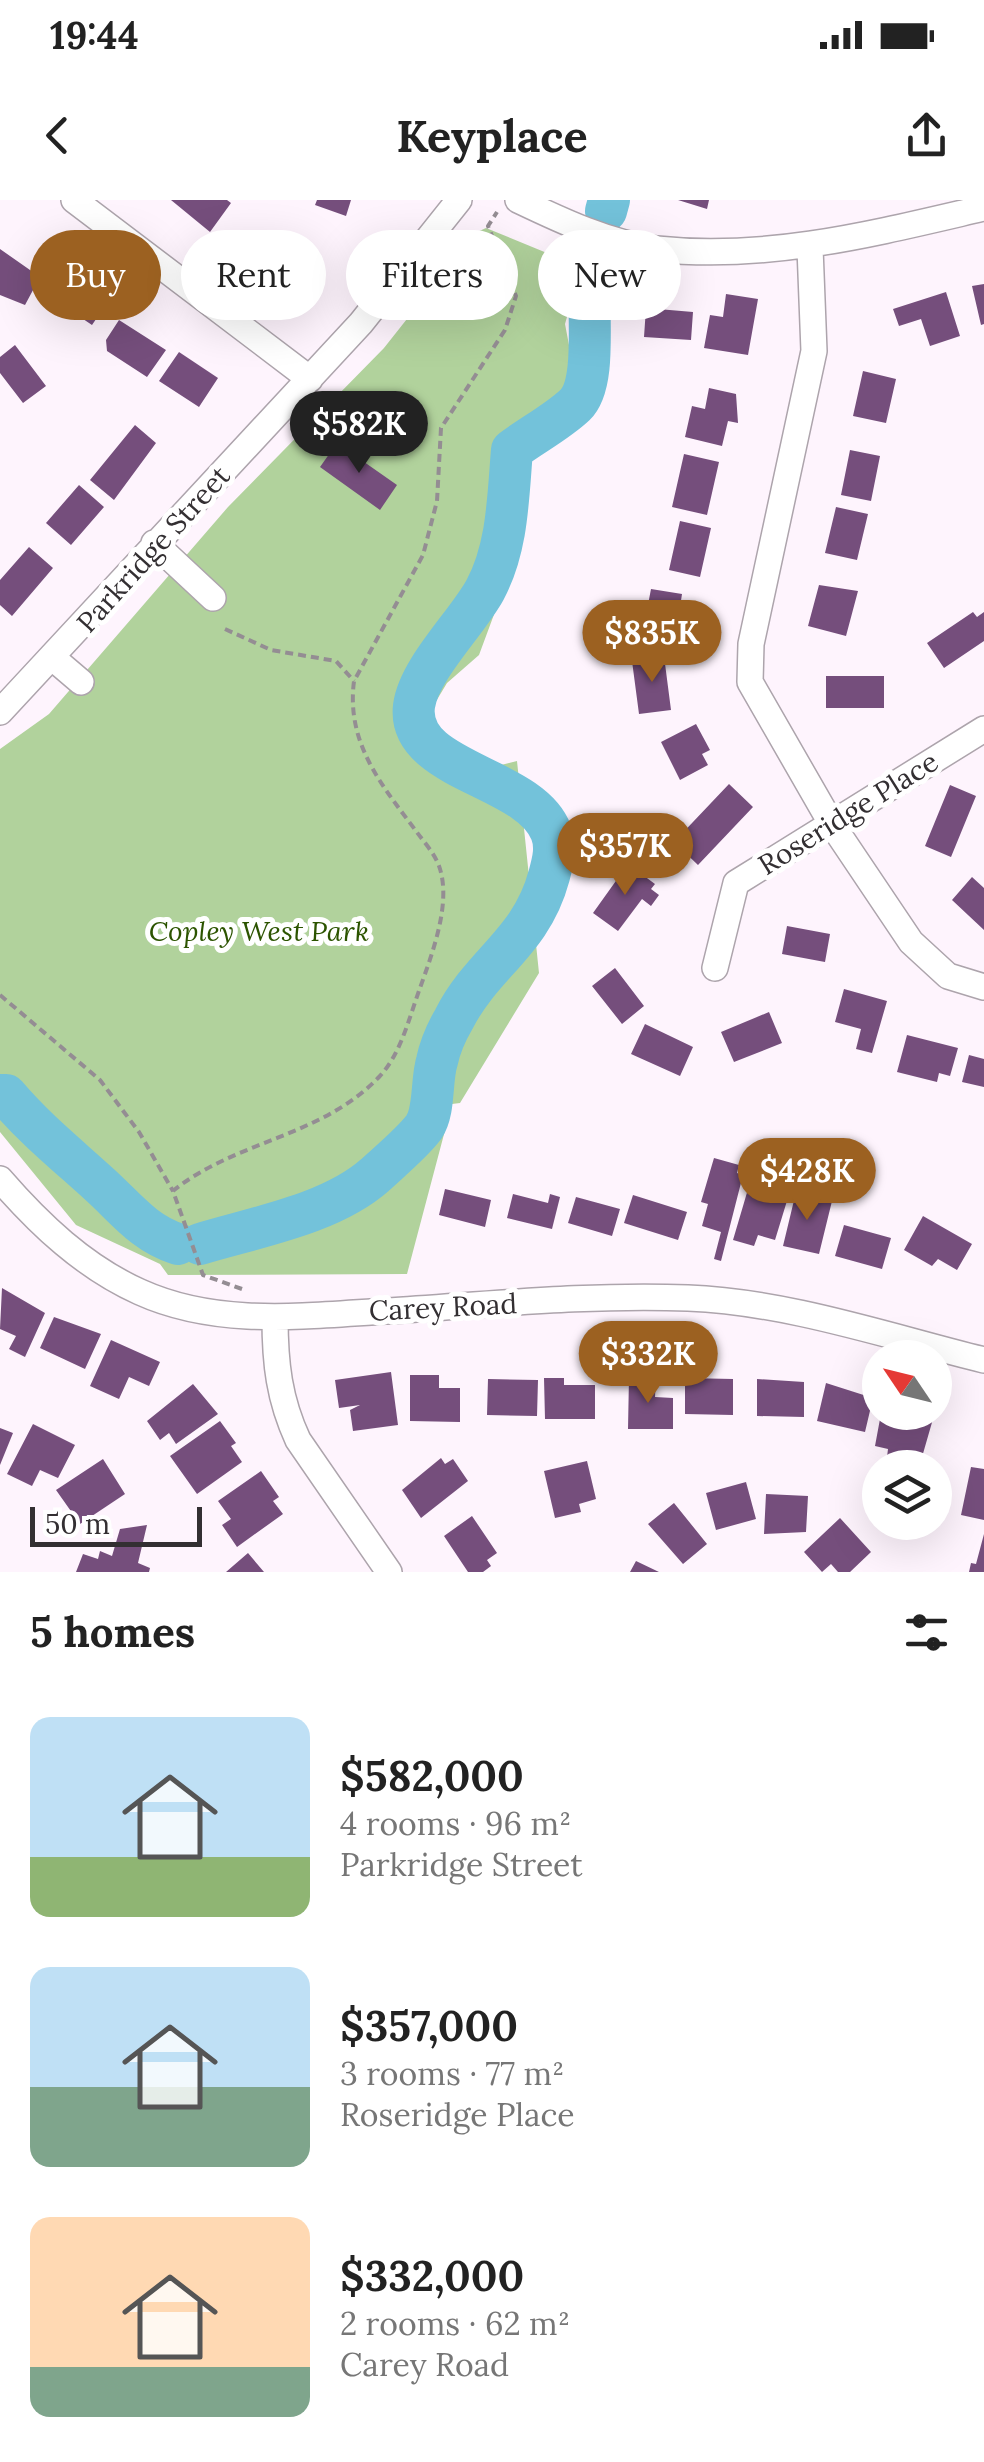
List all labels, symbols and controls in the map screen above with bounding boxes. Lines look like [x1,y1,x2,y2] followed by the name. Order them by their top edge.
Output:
[50,11,139,59] text: 19:44
[396,107,588,164] text: Keyplace
[30,108,85,163] icon: back
[899,108,954,163] icon: share
[30,230,161,320] chip: Buy
[181,230,326,320] chip: Rent
[346,230,518,320] chip: Filters
[538,230,681,320] chip: New
[289,391,429,476] pin: $582K
[312,403,406,444] text: $582K
[69,458,237,640] street label: Parkridge Street
[582,600,722,685] pin: $835K
[604,612,700,653] text: $835K
[751,743,945,883] street label: Roseridge Place
[555,813,695,898] pin: $357K
[579,825,671,866] text: $357K
[149,913,369,949] park label: Copley West Park
[737,1138,877,1223] pin: $428K
[760,1150,854,1191] text: $428K
[368,1285,518,1329] street label: Carey Road
[578,1321,718,1406] pin: $332K
[601,1333,695,1374] text: $332K
[862,1340,952,1430] north arrow
[862,1340,952,1540] map controls
[862,1450,952,1540] button: layers
[30,1502,202,1546] scale bar
[45,1506,110,1542] text: 50 m
[30,1605,195,1659] text: 5 homes
[899,1605,954,1660] icon: filters
[340,1749,524,1803] text: $582,000
[110,1757,230,1877] icon: home
[340,1803,571,1844] text: 4 rooms · 96 m²
[340,1844,583,1885] text: Parkridge Street
[340,1999,518,2053] text: $357,000
[110,2007,230,2127] icon: home
[340,2053,564,2094] text: 3 rooms · 77 m²
[340,2094,575,2135] text: Roseridge Place
[340,2249,524,2303] text: $332,000
[110,2257,230,2377] icon: home
[340,2303,570,2344] text: 2 rooms · 62 m²
[340,2344,509,2385] text: Carey Road

